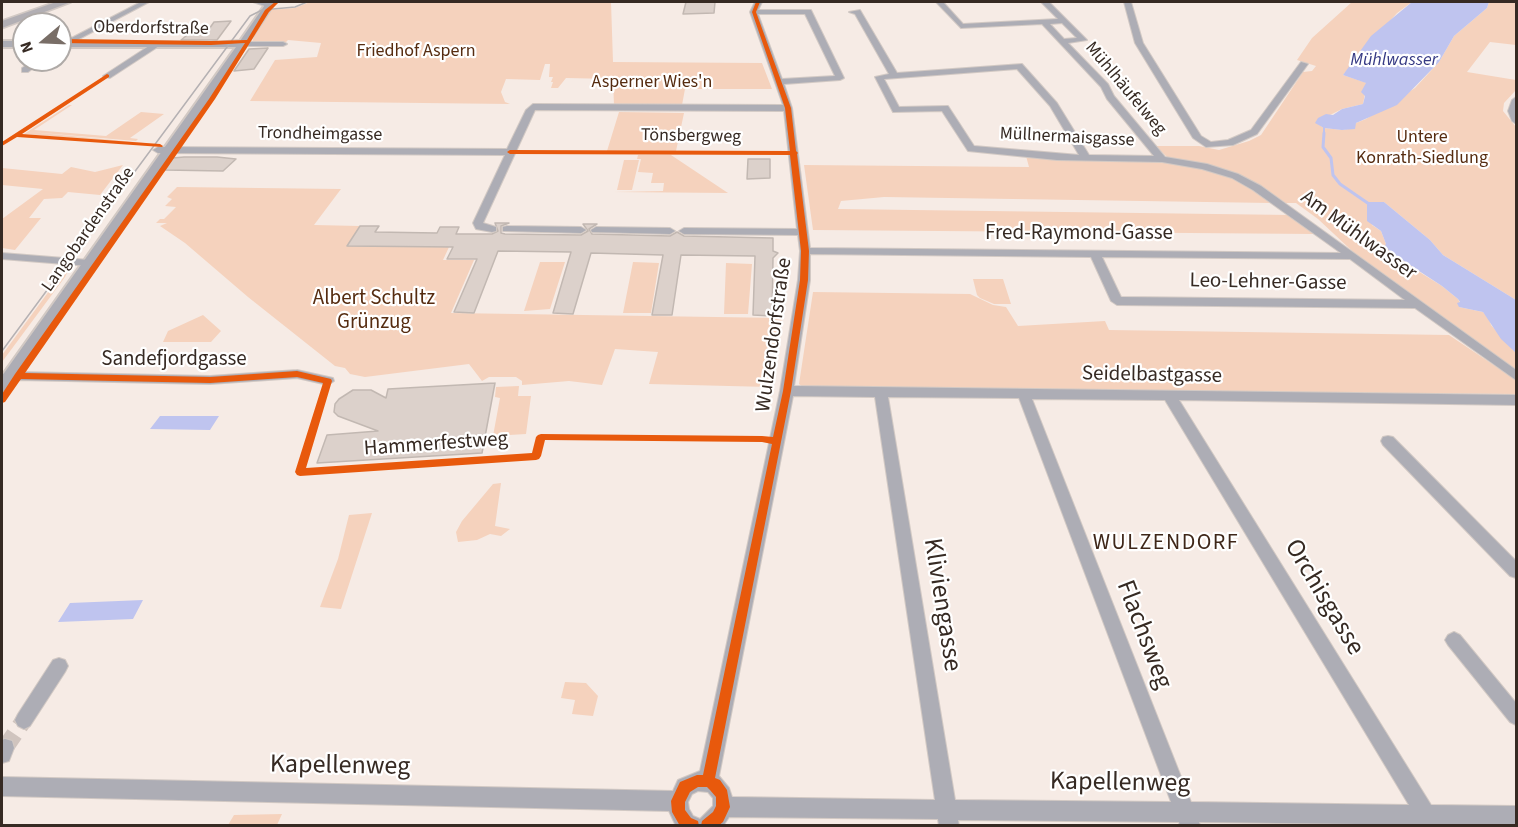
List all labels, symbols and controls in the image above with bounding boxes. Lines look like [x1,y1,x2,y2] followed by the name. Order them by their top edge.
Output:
[12,12,72,72] north arrow
[93,17,209,41] street label: Oberdorfstraße
[1080,38,1170,140] street label: Mühlhäufelweg
[15,39,39,56] text: N
[356,41,476,63] park label: Friedhof Aspern
[1350,50,1438,72] water label: Mühlwasser
[592,72,712,94] park label: Asperner Wies'n
[258,123,382,147] street label: Trondheimgasse
[999,124,1135,152] street label: Müllnermaisgasse
[641,125,741,149] street label: Tönsbergweg
[1356,127,1488,170] park label: Untere Konrath-Siedlung
[38,163,140,297] street label: Langobardenstraße
[1295,185,1421,287] street label: Am Mühlwasser
[985,221,1173,247] street label: Fred-Raymond-Gasse
[752,256,798,414] street label: Wulzendorfstraße
[1189,269,1347,297] street label: Leo-Lehner-Gasse
[313,286,435,336] park label: Albert Schultz Grünzug
[101,347,247,373] street label: Sandefjordgasse
[1082,362,1222,390] street label: Seidelbastgasse
[363,427,509,463] street label: Hammerfestweg
[1093,531,1239,557] district label: WULZENDORF
[1276,534,1370,662] street label: Orchisgasse
[915,536,967,674] street label: Kliviengasse
[1108,576,1178,694] street label: Flachsweg
[270,750,410,784] street label: Kapellenweg
[1050,767,1190,801] street label: Kapellenweg

